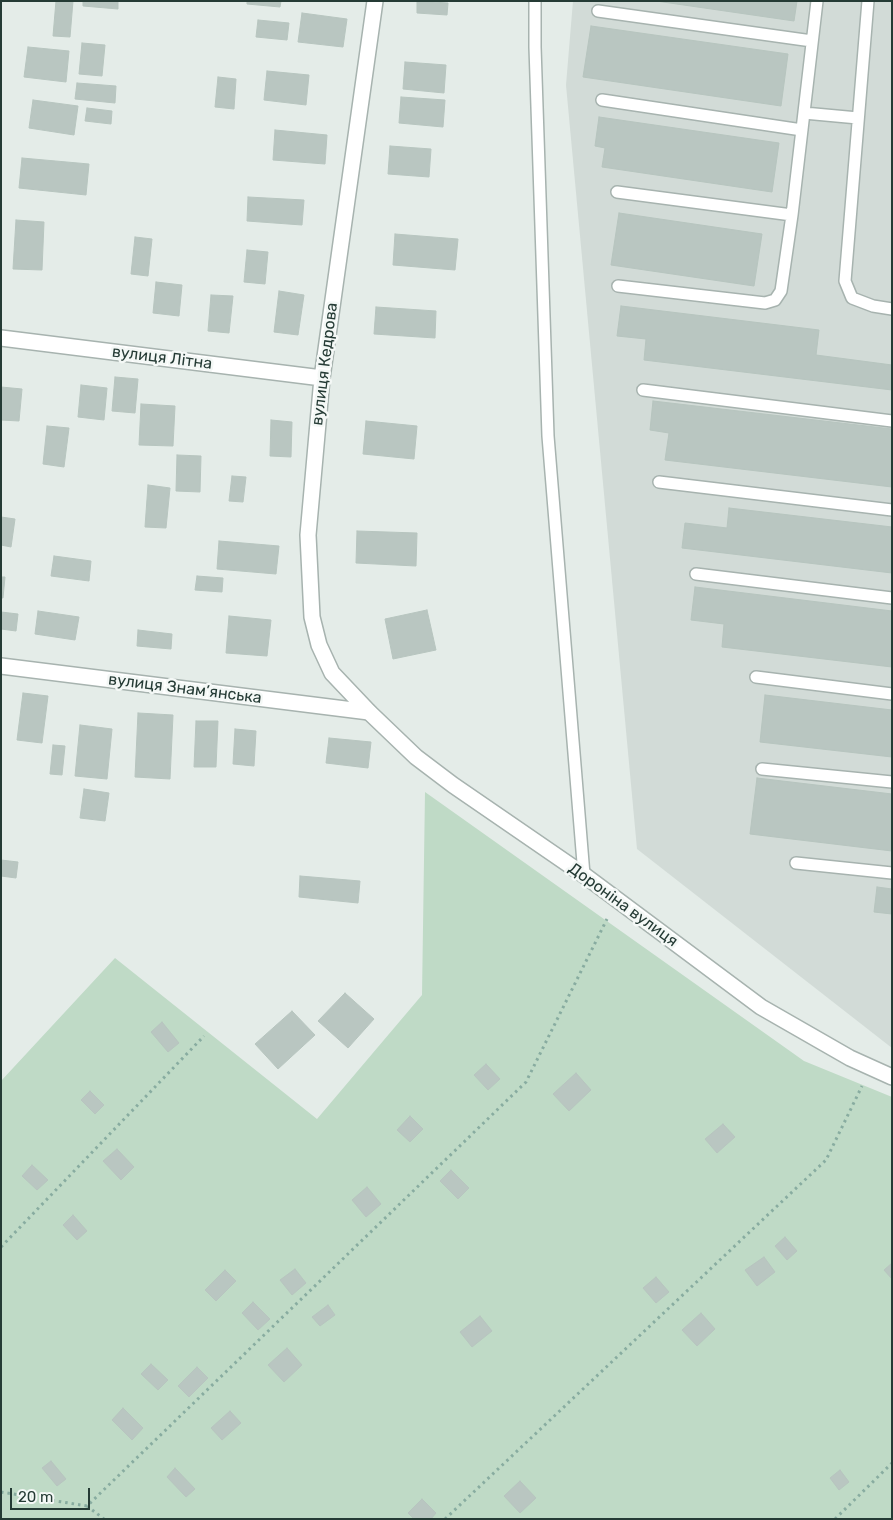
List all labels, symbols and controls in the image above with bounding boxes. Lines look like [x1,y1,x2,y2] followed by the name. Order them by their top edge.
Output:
[308,301,342,427] street label: вулиця Кедрова
[111,342,213,374] street label: вулиця Літна
[107,670,263,708] street label: вулиця Знам’янська
[565,859,681,951] street label: Дороніна вулиця
[12,1478,92,1510] scale bar
[18,1488,53,1506] text: 20 m

